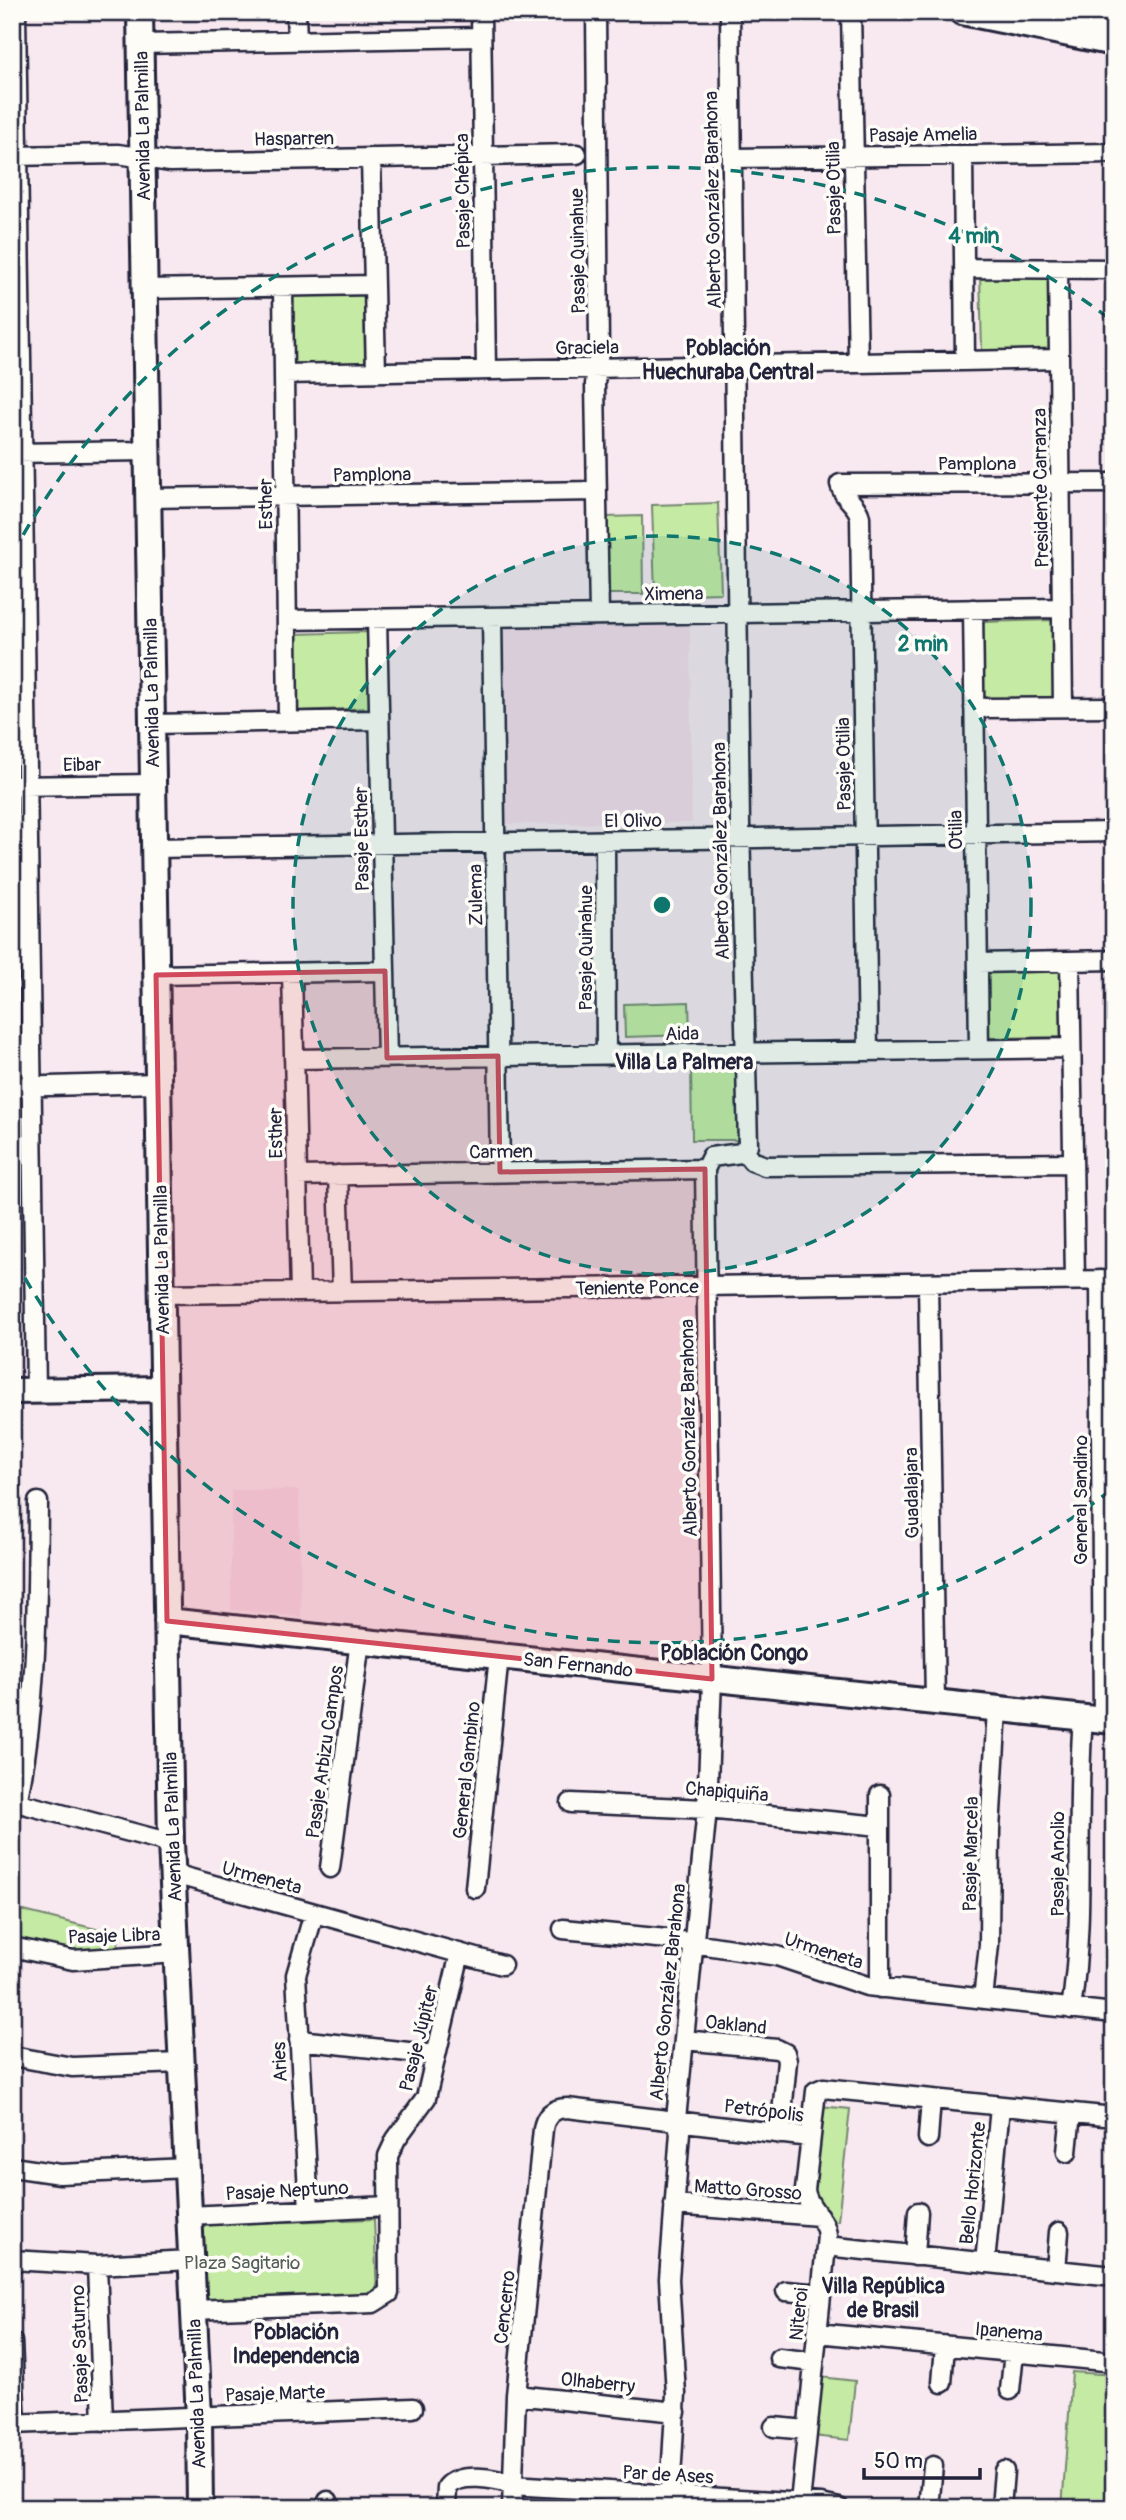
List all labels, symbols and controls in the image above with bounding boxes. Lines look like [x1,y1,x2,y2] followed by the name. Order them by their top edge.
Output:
[130,51,156,201] street label: Avenida La Palmilla
[699,91,727,309] street label: Alberto González Barahona
[868,122,978,148] street label: Pasaje Amelia
[254,126,334,152] street label: Hasparren
[450,133,476,249] street label: Pasaje Chépica
[821,141,847,235] street label: Pasaje Otilia
[565,187,591,314] street label: Pasaje Quinahue
[949,223,1000,250] text: 4 min
[555,335,619,361] street label: Graciela
[642,335,814,386] district label: Población Huechuraba Central
[1028,408,1054,568] street label: Presidente Carranza
[938,452,1016,476] street label: Pamplona
[333,462,412,488] street label: Pamplona
[254,478,278,530] street label: Esther
[644,581,704,607] street label: Ximena
[139,618,165,768] street label: Avenida La Palmilla
[898,631,948,658] text: 2 min
[831,717,857,811] street label: Pasaje Otilia
[707,742,735,960] street label: Alberto González Barahona
[63,753,102,777] street label: Eibar
[349,786,375,892] street label: Pasaje Esther
[604,808,662,834] street label: El Olivo
[944,810,968,850] street label: Otilia
[463,864,489,926] street label: Zulema
[574,885,598,1011] street label: Pasaje Quinahue
[650,893,674,917] centre of rings
[665,1022,699,1046] street label: Aida
[615,1049,754,1076] district label: Villa La Palmera
[264,1107,288,1159] street label: Esther
[469,1139,533,1165] street label: Carmen
[149,1185,175,1335] street label: Avenida La Palmilla
[575,1275,700,1301] street label: Teniente Ponce
[675,1319,703,1537] street label: Alberto González Barahona
[1069,1435,1093,1565] street label: General Sandino
[899,1447,925,1539] street label: Guadalajara
[660,1640,809,1667] district label: Población Congo
[522,1647,634,1683] street label: San Fernando
[301,1664,349,1840] street label: Pasaje Arbizu Campos
[448,1700,486,1840] street label: General Gambino
[158,1751,188,1902] street label: Avenida La Palmilla
[684,1776,770,1808] street label: Chapiquiña
[958,1796,984,1912] street label: Pasaje Marcela
[1046,1811,1070,1917] street label: Pasaje Anolio
[219,1856,305,1900] street label: Urmeneta
[645,1882,691,2102] street label: Alberto González Barahona
[67,1922,161,1950] street label: Pasaje Libra
[781,1927,866,1975] street label: Urmeneta
[394,1982,444,2094] street label: Pasaje Júpiter
[704,2010,768,2040] street label: Oakland
[267,2041,293,2083] street label: Aries
[723,2094,806,2128] street label: Petrópolis
[955,2120,991,2246] street label: Bello Horizonte
[693,2174,803,2206] street label: Matto Grosso
[225,2176,349,2206] street label: Pasaje Neptuno
[184,2251,300,2275] park label: Plaza Sagitario
[489,2269,521,2345] street label: Cencerro
[821,2273,945,2324] district label: Villa República de Brasil
[66,2284,94,2404] street label: Pasaje Saturno
[784,2286,814,2342] street label: Niteroi
[974,2317,1044,2347] street label: Ipanema
[182,2318,212,2469] street label: Avenida La Palmilla
[233,2319,360,2370] district label: Población Independencia
[559,2367,636,2399] street label: Olhaberry
[225,2380,326,2408] street label: Pasaje Marte
[864,2436,979,2480] scale bar
[874,2448,923,2475] text: 50 m
[622,2461,715,2489] street label: Par de Ases

